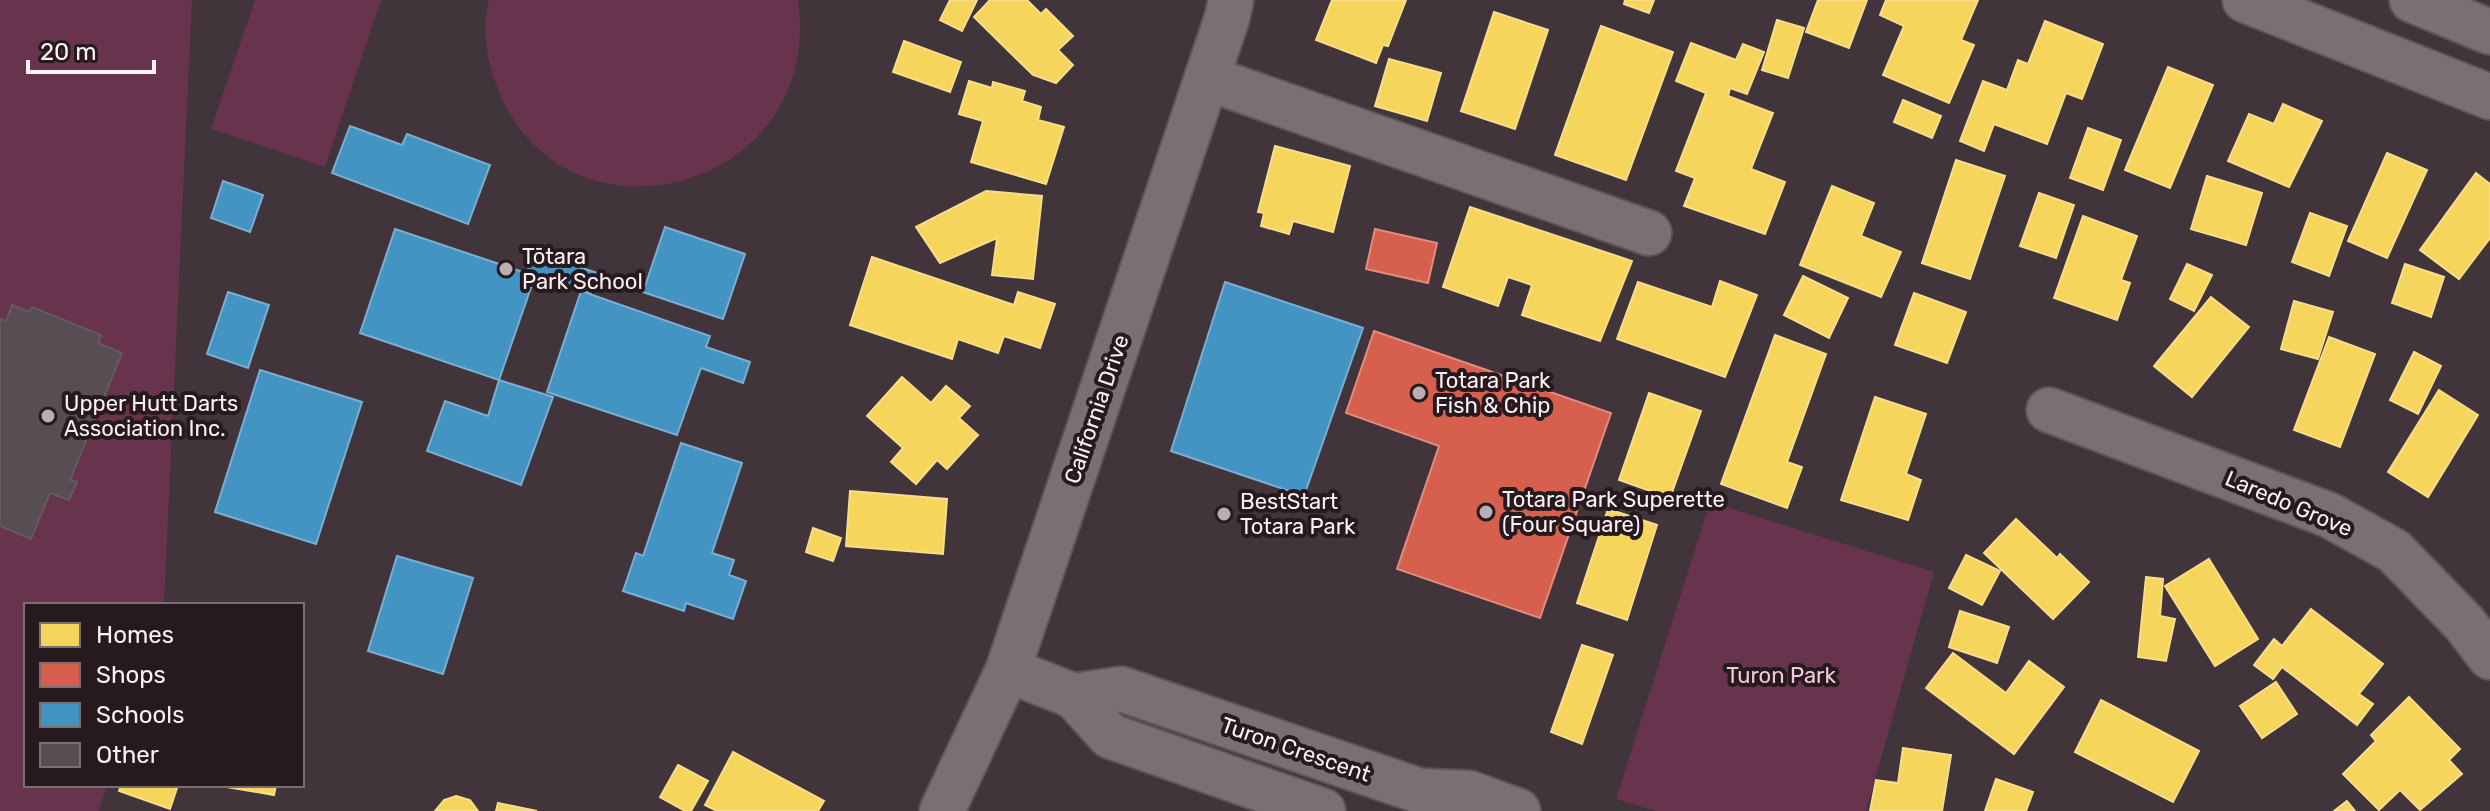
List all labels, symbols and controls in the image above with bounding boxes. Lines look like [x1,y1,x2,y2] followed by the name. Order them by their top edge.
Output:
[28,24,154,74] scale bar
[40,38,97,66] text: 20 m
[522,243,643,295] place label: Tōtara Park School
[497,260,515,278] marker: Tōtara Park School
[1058,331,1135,487] street label: California Drive
[1435,367,1551,419] place label: Totara Park Fish & Chip
[1410,384,1428,402] marker: Totara Park Fish & Chip
[64,390,238,442] place label: Upper Hutt Darts Association Inc.
[39,407,57,425] marker: Upper Hutt Darts Association Inc.
[2221,465,2356,542] street label: Laredo Grove
[1502,486,1725,538] place label: Totara Park Superette (Four Square)
[1240,488,1356,540] place label: BestStart Totara Park
[1477,503,1495,521] marker: Totara Park Superette (Four Square)
[1215,505,1233,523] marker: BestStart Totara Park
[24,603,304,787] legend
[96,621,174,649] text: Homes
[96,661,166,689] text: Shops
[1726,662,1836,689] park label: Turon Park
[96,701,184,729] text: Schools
[1218,711,1374,788] street label: Turon Crescent
[96,741,159,769] text: Other

